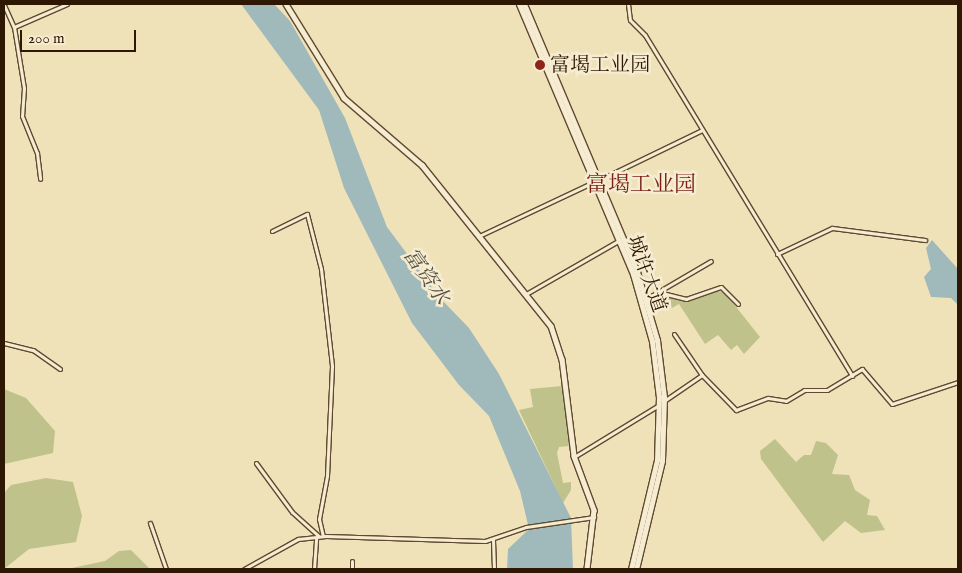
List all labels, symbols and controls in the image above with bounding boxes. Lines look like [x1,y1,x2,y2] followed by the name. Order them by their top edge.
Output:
[22,20,139,52] scale bar
[28,29,65,48] text: 200 m
[550,53,650,77] place label: 富堨工业园
[534,59,546,71] marker: 富堨工业园
[586,173,696,199] district label: 富堨工业园
[621,232,671,316] street label: 城许大道
[397,244,453,310] water label: 富资水

